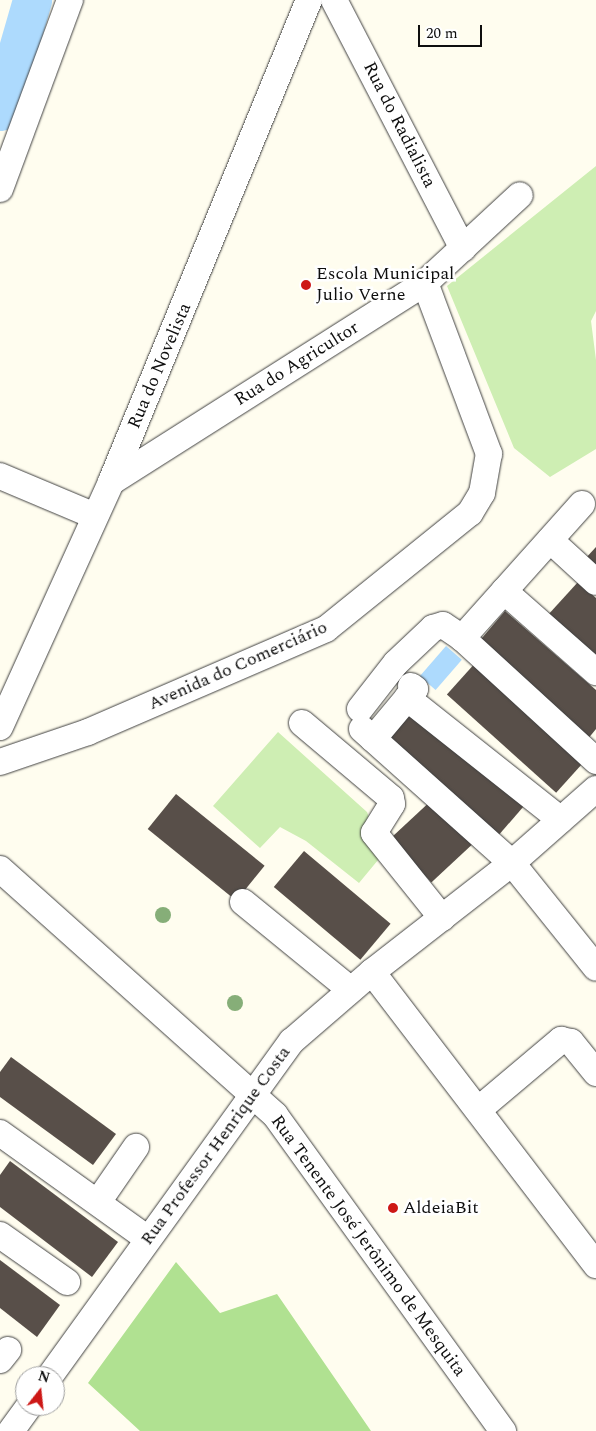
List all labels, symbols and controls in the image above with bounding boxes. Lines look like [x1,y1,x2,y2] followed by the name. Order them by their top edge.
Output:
[421,15,485,47] scale bar
[426,22,458,45] text: 20 m
[358,58,440,192] street label: Rua do Radialista
[316,264,454,306] place label: Escola Municipal Julio Verne
[300,279,312,291] marker: Escola Municipal Julio Verne
[124,300,196,432] street label: Rua do Novelista
[231,317,363,411] street label: Rua do Agricultor
[145,617,331,715] street label: Avenida do Comerciário
[137,1042,295,1250] street label: Rua Professor Henrique Costa
[266,1111,470,1381] street label: Rua Tenente José Jerônimo de Mesquita
[403,1197,479,1219] place label: AldeiaBit
[387,1202,399,1214] marker: AldeiaBit
[36,1365,52,1389] text: N
[15,1366,65,1416] north arrow

